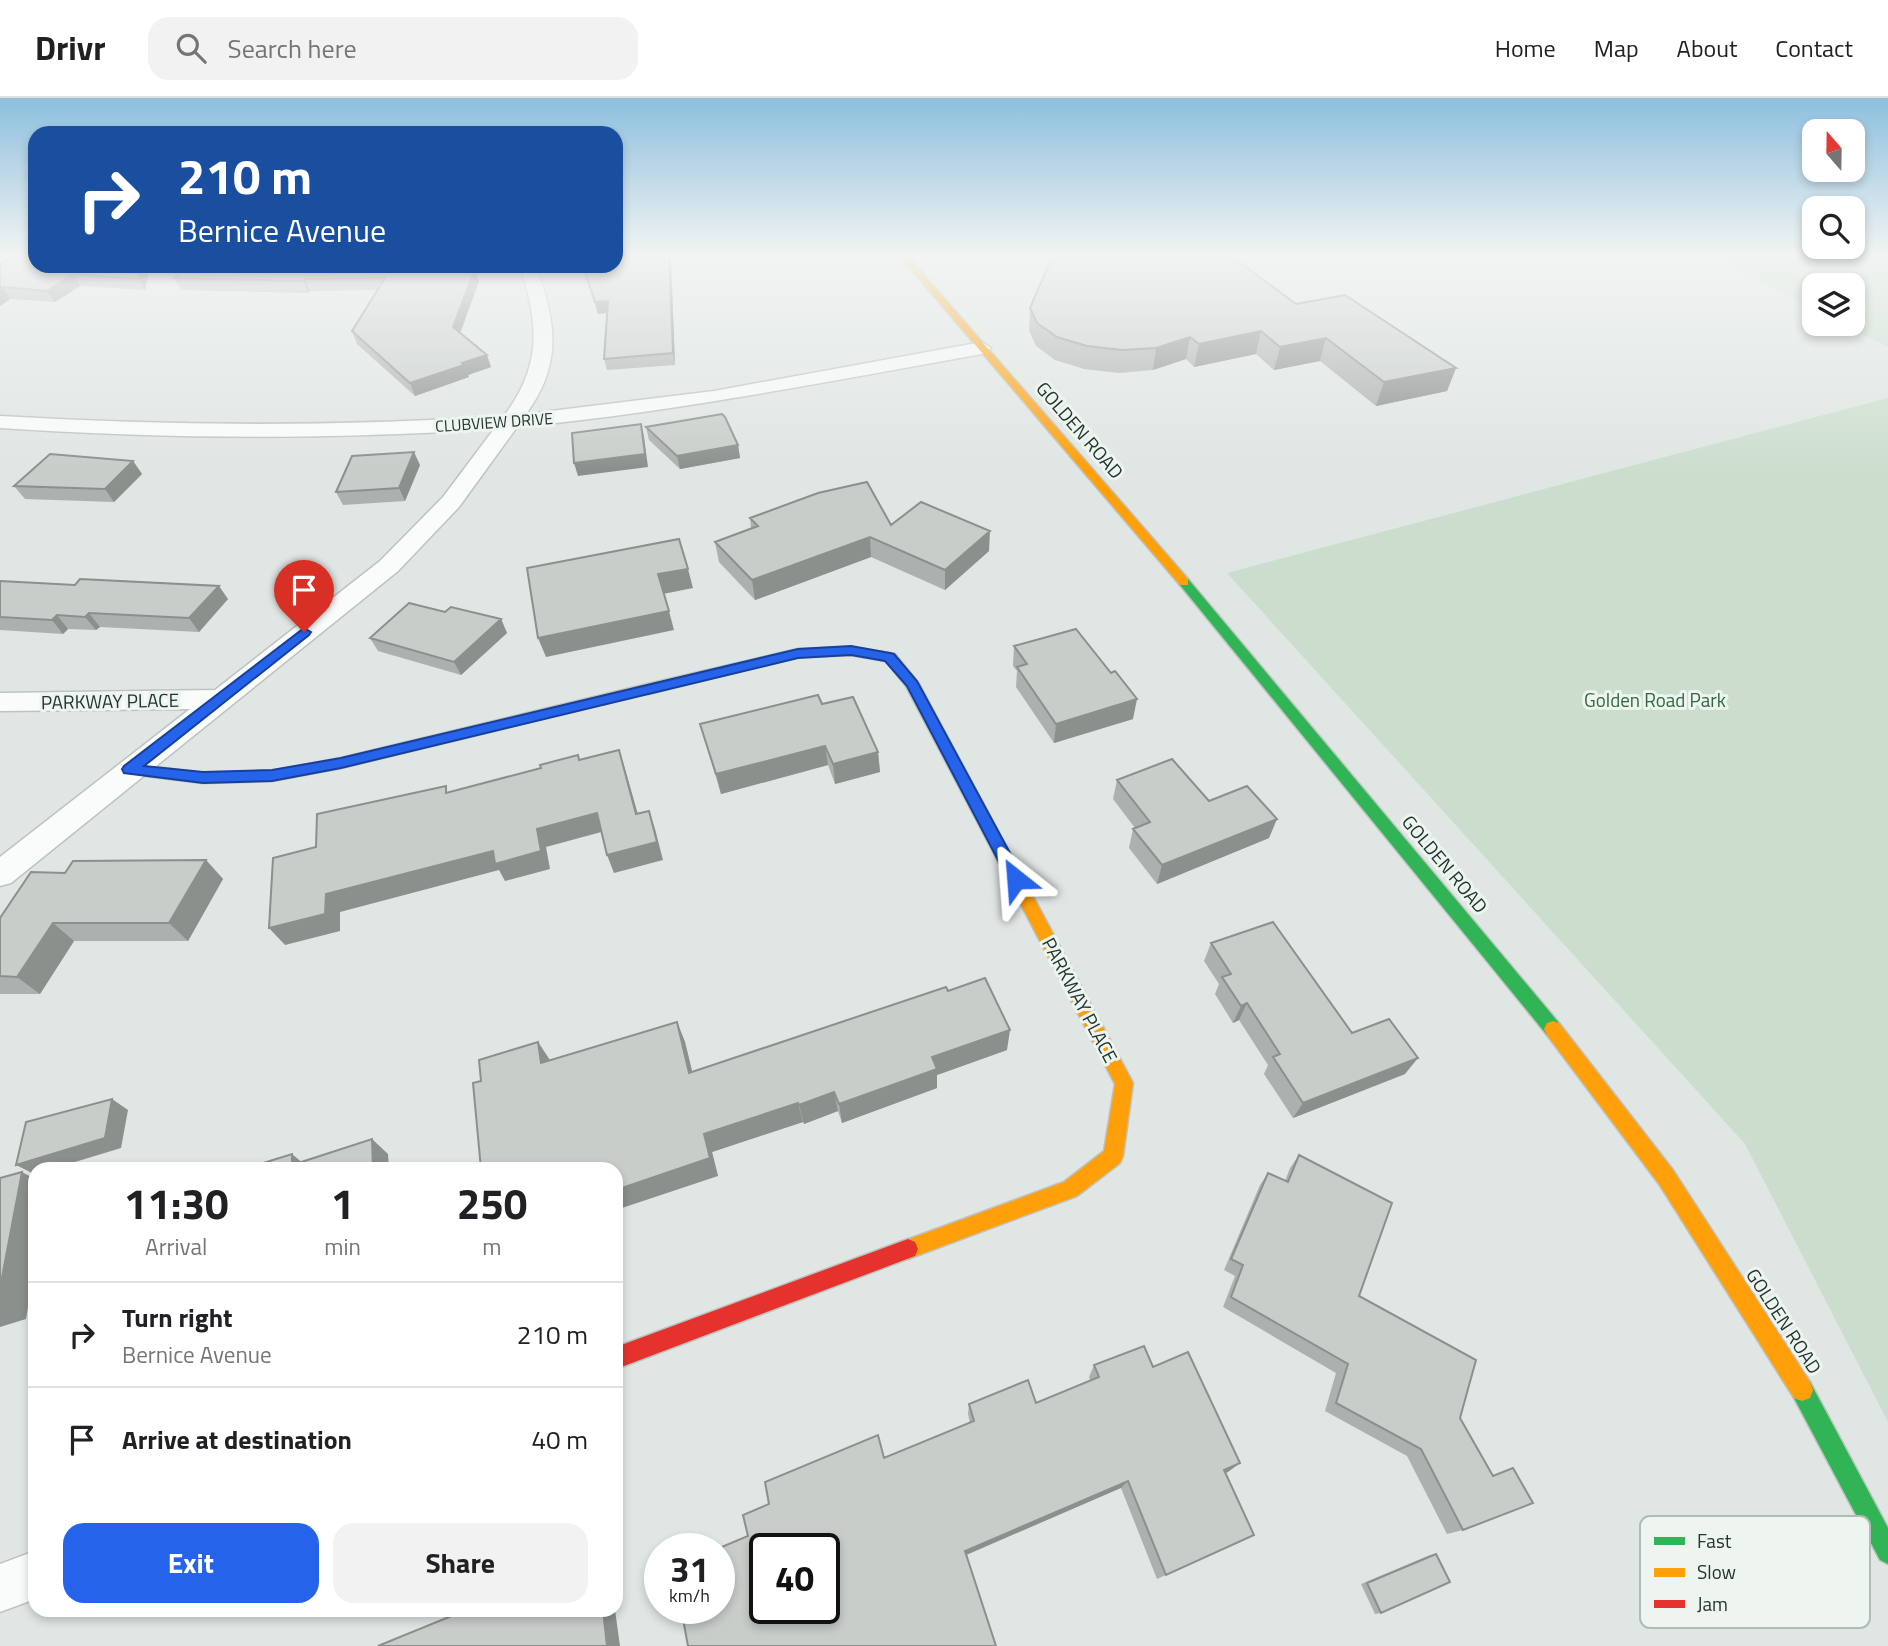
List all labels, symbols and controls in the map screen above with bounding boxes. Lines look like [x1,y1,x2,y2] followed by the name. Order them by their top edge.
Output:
[148,17,638,80] search box
[35,23,106,73] text: Drivr
[172,29,210,67] icon: search
[228,29,357,68] text: Search here
[1495,30,1556,66] text: Home
[1594,30,1639,66] text: Map
[1677,30,1737,66] text: About
[1775,30,1853,66] text: Contact
[1802,119,1866,182] north arrow
[1802,119,1865,336] map controls
[178,138,312,213] text: 210 m
[63,154,154,245] icon: right
[1802,196,1865,259] button: search
[178,206,386,254] text: Bernice Avenue
[1802,273,1865,336] button: layers
[1030,375,1131,485] street label: GOLDEN ROAD
[434,406,554,438] street label: CLUBVIEW DRIVE
[274,560,334,632] pin
[285,571,323,609] icon: arrive
[41,685,179,716] street label: PARKWAY PLACE
[1584,685,1726,714] park label: Golden Road Park
[1395,808,1495,919] street label: GOLDEN ROAD
[979,842,1053,916] position arrow
[1035,932,1126,1068] street label: PARKWAY PLACE
[124,1171,229,1235] text: 11:30
[331,1171,354,1235] text: 1
[457,1171,527,1235] text: 250
[145,1229,207,1264] text: Arrival
[324,1229,361,1264] text: min
[482,1229,502,1264] text: m
[1739,1262,1829,1379] street label: GOLDEN ROAD
[122,1298,233,1337] text: Turn right
[517,1315,588,1354] text: 210 m
[63,1316,101,1354] icon: right
[122,1337,272,1372] text: Bernice Avenue
[122,1420,352,1459] text: Arrive at destination
[531,1420,588,1459] text: 40 m
[63,1421,101,1459] icon: arrive
[1640,1516,1870,1628] legend
[63,1523,319,1603] button: Exit
[333,1523,588,1603] button: Share
[1697,1526,1732,1555] text: Fast
[749,1533,840,1624] speed limit sign: 40
[670,1542,709,1596] text: 31
[1697,1557,1736,1586] text: Slow
[669,1582,710,1609] text: km/h
[1697,1589,1728,1618] text: Jam

